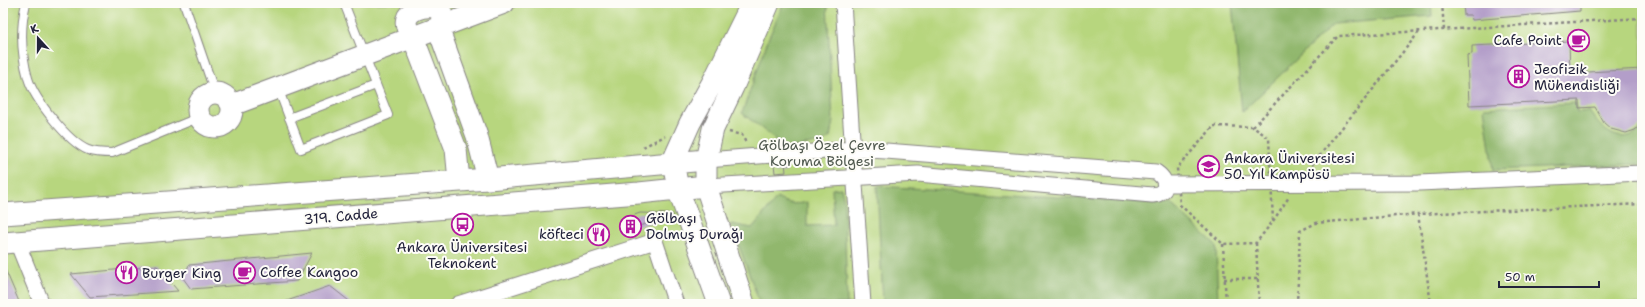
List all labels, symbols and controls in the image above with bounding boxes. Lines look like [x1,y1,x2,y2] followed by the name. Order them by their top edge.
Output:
[18,18,58,58] north arrow
[28,21,41,37] text: K
[1565,27,1591,53] cafe icon: Cafe Point
[1493,31,1562,49] place label: Cafe Point
[1534,60,1620,94] place label: Jeofizik Mühendisliği
[1506,64,1532,90] building icon: Jeofizik Mühendisliği
[758,136,886,170] park label: Gölbaşı Özel Çevre Koruma Bölgesi
[1224,149,1355,183] place label: Ankara Üniversitesi 50. Yıl Kampüsü
[1196,153,1222,179] school or university icon: Ankara Üniversitesi 50. Yıl Kampüsü
[303,204,379,228] street label: 319. Cadde
[646,209,743,243] place label: Gölbaşı Dolmuş Durağı
[449,212,475,238] bus stop icon: Ankara Üniversitesi Teknokent
[618,213,644,239] building icon: Gölbaşı Dolmuş Durağı
[586,221,612,247] restaurant icon: köfteci
[539,225,584,243] place label: köfteci
[397,238,527,272] place label: Ankara Üniversitesi Teknokent
[231,259,257,285] cafe icon: Coffee Kangoo
[114,260,140,286] restaurant icon: Burger King
[260,263,358,281] place label: Coffee Kangoo
[1499,263,1599,289] scale bar
[142,264,221,282] place label: Burger King
[1505,269,1535,285] text: 50 m

